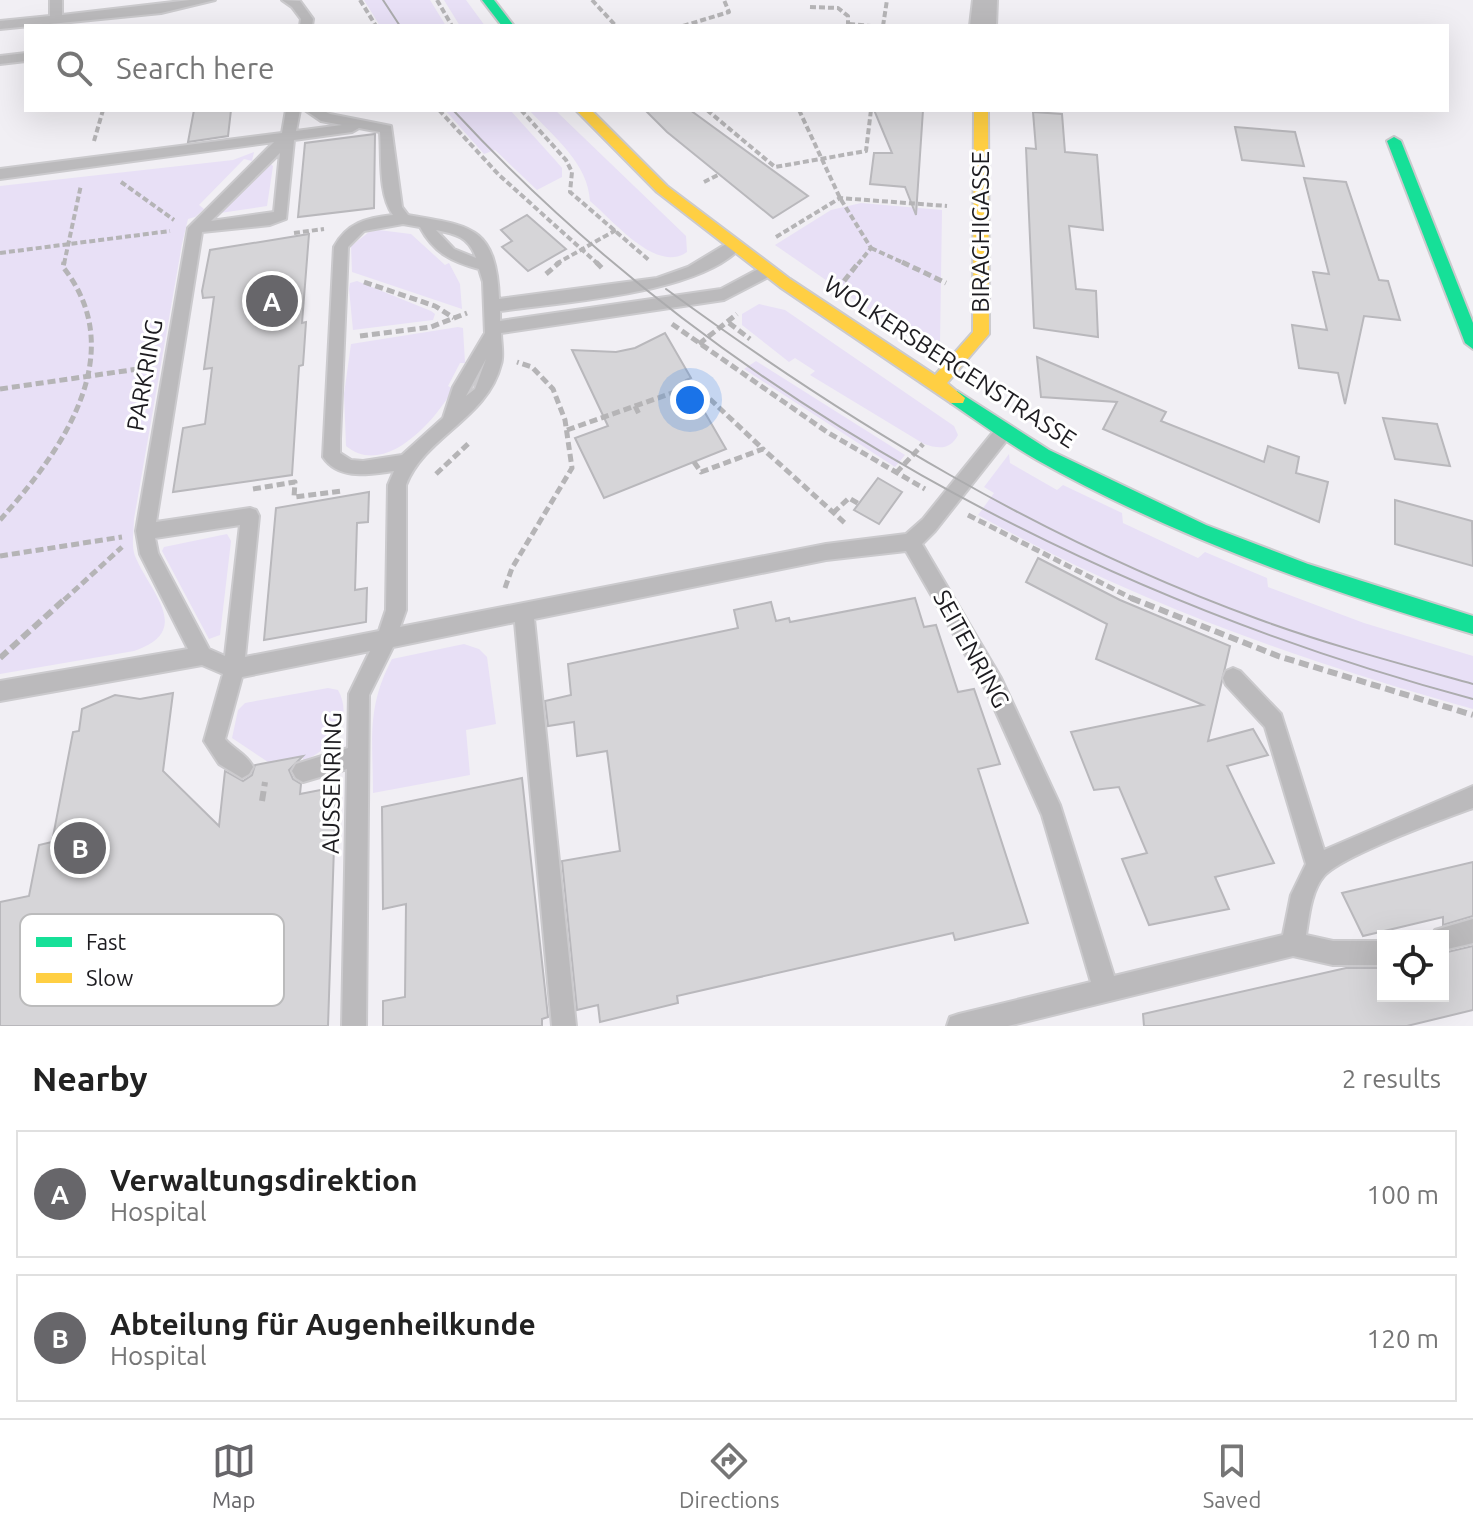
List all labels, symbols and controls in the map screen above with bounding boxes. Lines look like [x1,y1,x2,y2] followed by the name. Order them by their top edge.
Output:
[24,24,1449,112] search box
[52,46,96,90] icon: search
[116,51,275,85] text: Search here
[967,151,994,313] street label: BIRAGHIGASSE
[819,270,1081,453] street label: WOLKERSBERGENSTRASSE
[246,271,298,331] pin: A
[121,317,168,433] street label: PARKRING
[670,380,710,420] your location
[928,585,1015,712] street label: SEITENRING
[317,712,346,854] street label: AUSSENRING
[54,818,106,878] pin: B
[20,914,284,1006] legend
[86,929,127,954] text: Fast
[1377,930,1449,1002] map controls
[1377,930,1449,1002] button: locate
[86,965,133,990] text: Slow
[32,1059,147,1097] text: Nearby
[1342,1064,1441,1093] text: 2 results
[110,1163,418,1197] text: Verwaltungsdirektion
[51,1180,69,1209] text: A
[1367,1180,1439,1209] text: 100 m
[110,1197,207,1226] text: Hospital
[110,1307,536,1341] text: Abteilung für Augenheilkunde
[51,1324,69,1353] text: B
[1367,1324,1439,1353] text: 120 m
[110,1341,207,1370] text: Hospital
[212,1439,256,1512] tab: Map
[679,1439,779,1512] tab: Directions
[1203,1439,1261,1512] tab: Saved

